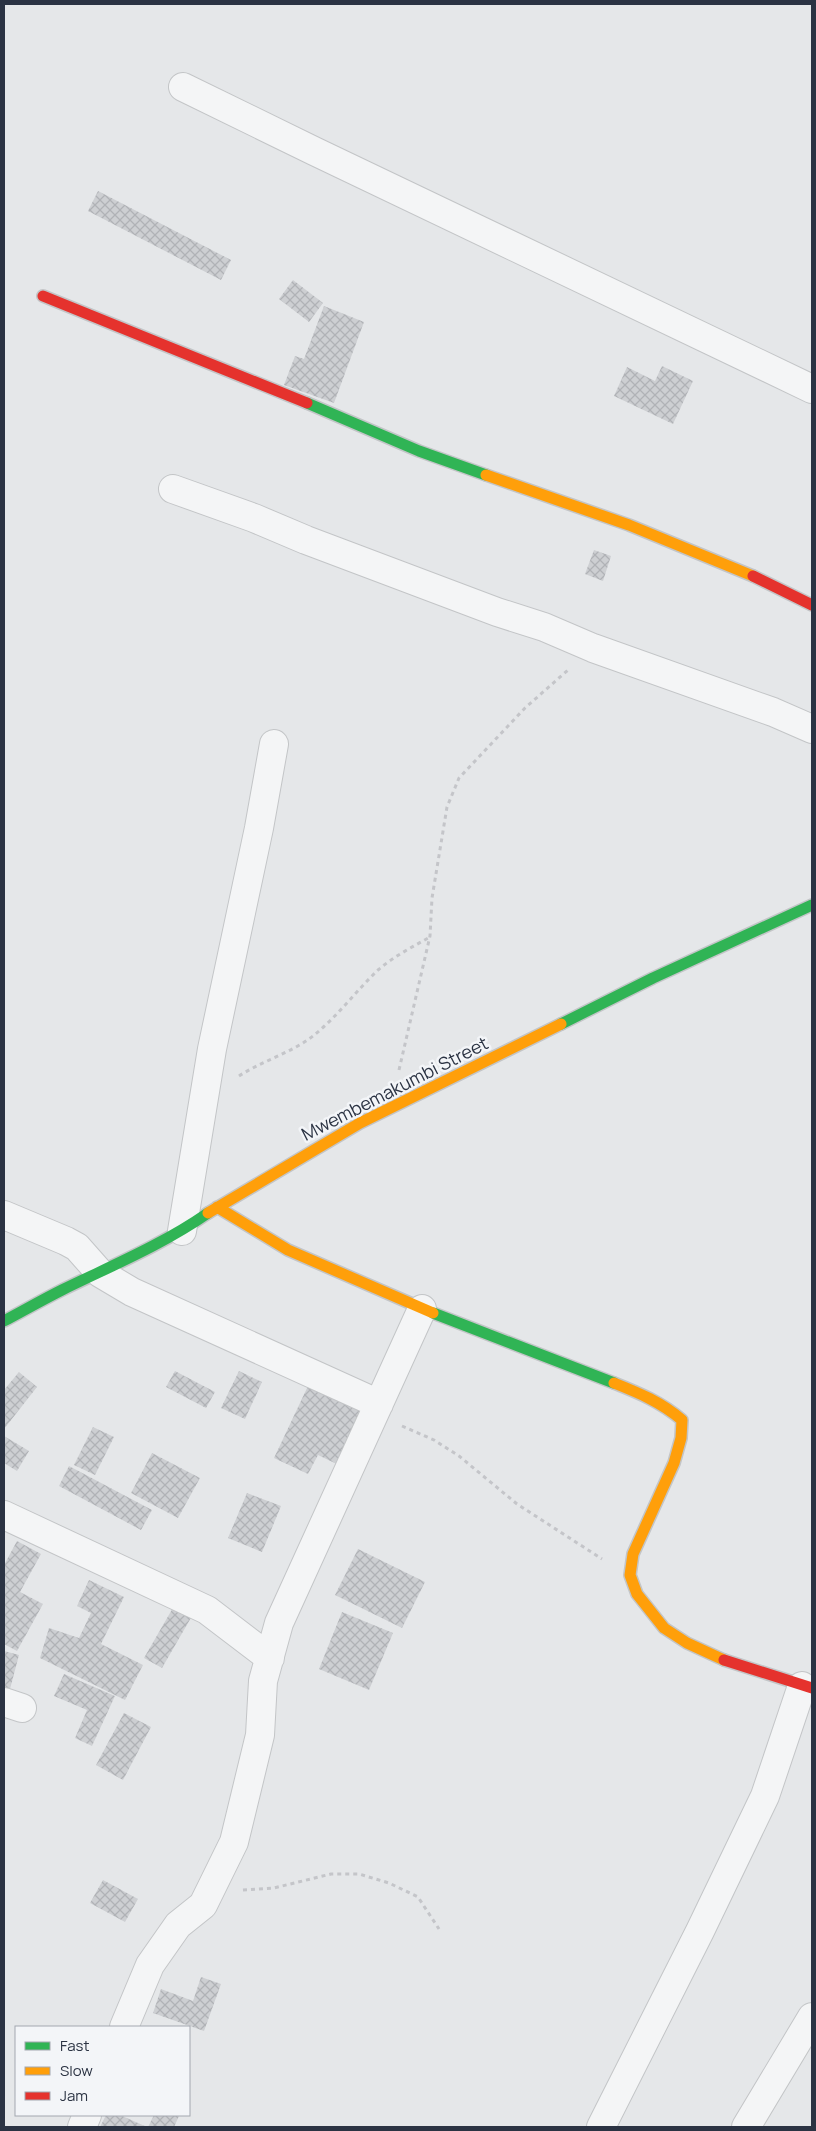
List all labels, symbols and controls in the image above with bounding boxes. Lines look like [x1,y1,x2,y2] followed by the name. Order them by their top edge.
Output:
[297,1031,492,1146] street label: Mwembemakumbi Street
[15,2026,190,2116] legend
[60,2035,89,2056] text: Fast
[60,2060,93,2081] text: Slow
[60,2085,88,2106] text: Jam

